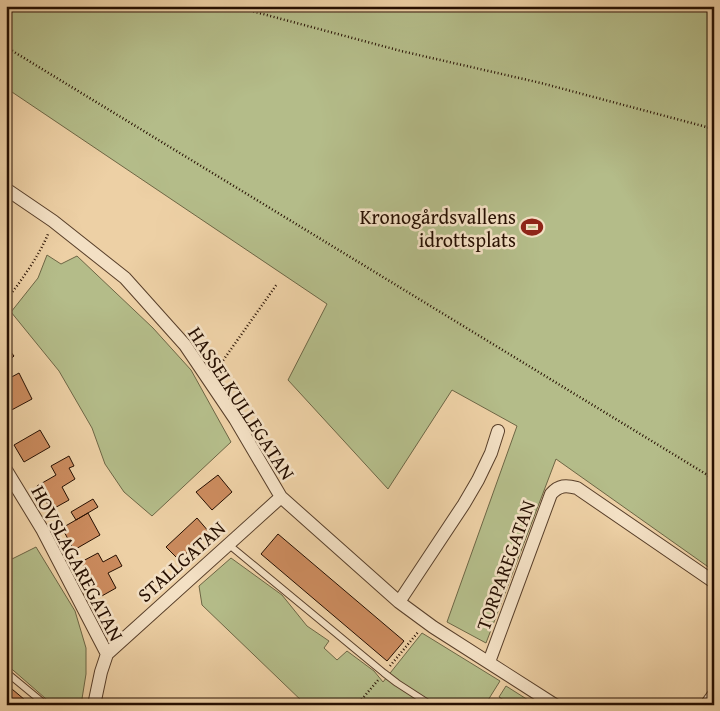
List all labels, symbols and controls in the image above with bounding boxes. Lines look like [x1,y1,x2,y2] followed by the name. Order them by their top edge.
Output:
[360,202,516,254] place label: Kronogårdsvallens idrottsplats
[519,214,545,240] sports icon: Kronogårdsvallens idrottsplats
[181,321,303,485] street label: HASSELKULLEGATAN
[25,480,131,646] street label: HOVSLAGAREGATAN
[468,496,542,634] street label: TORPAREGATAN
[131,514,231,608] street label: STALLGATAN

